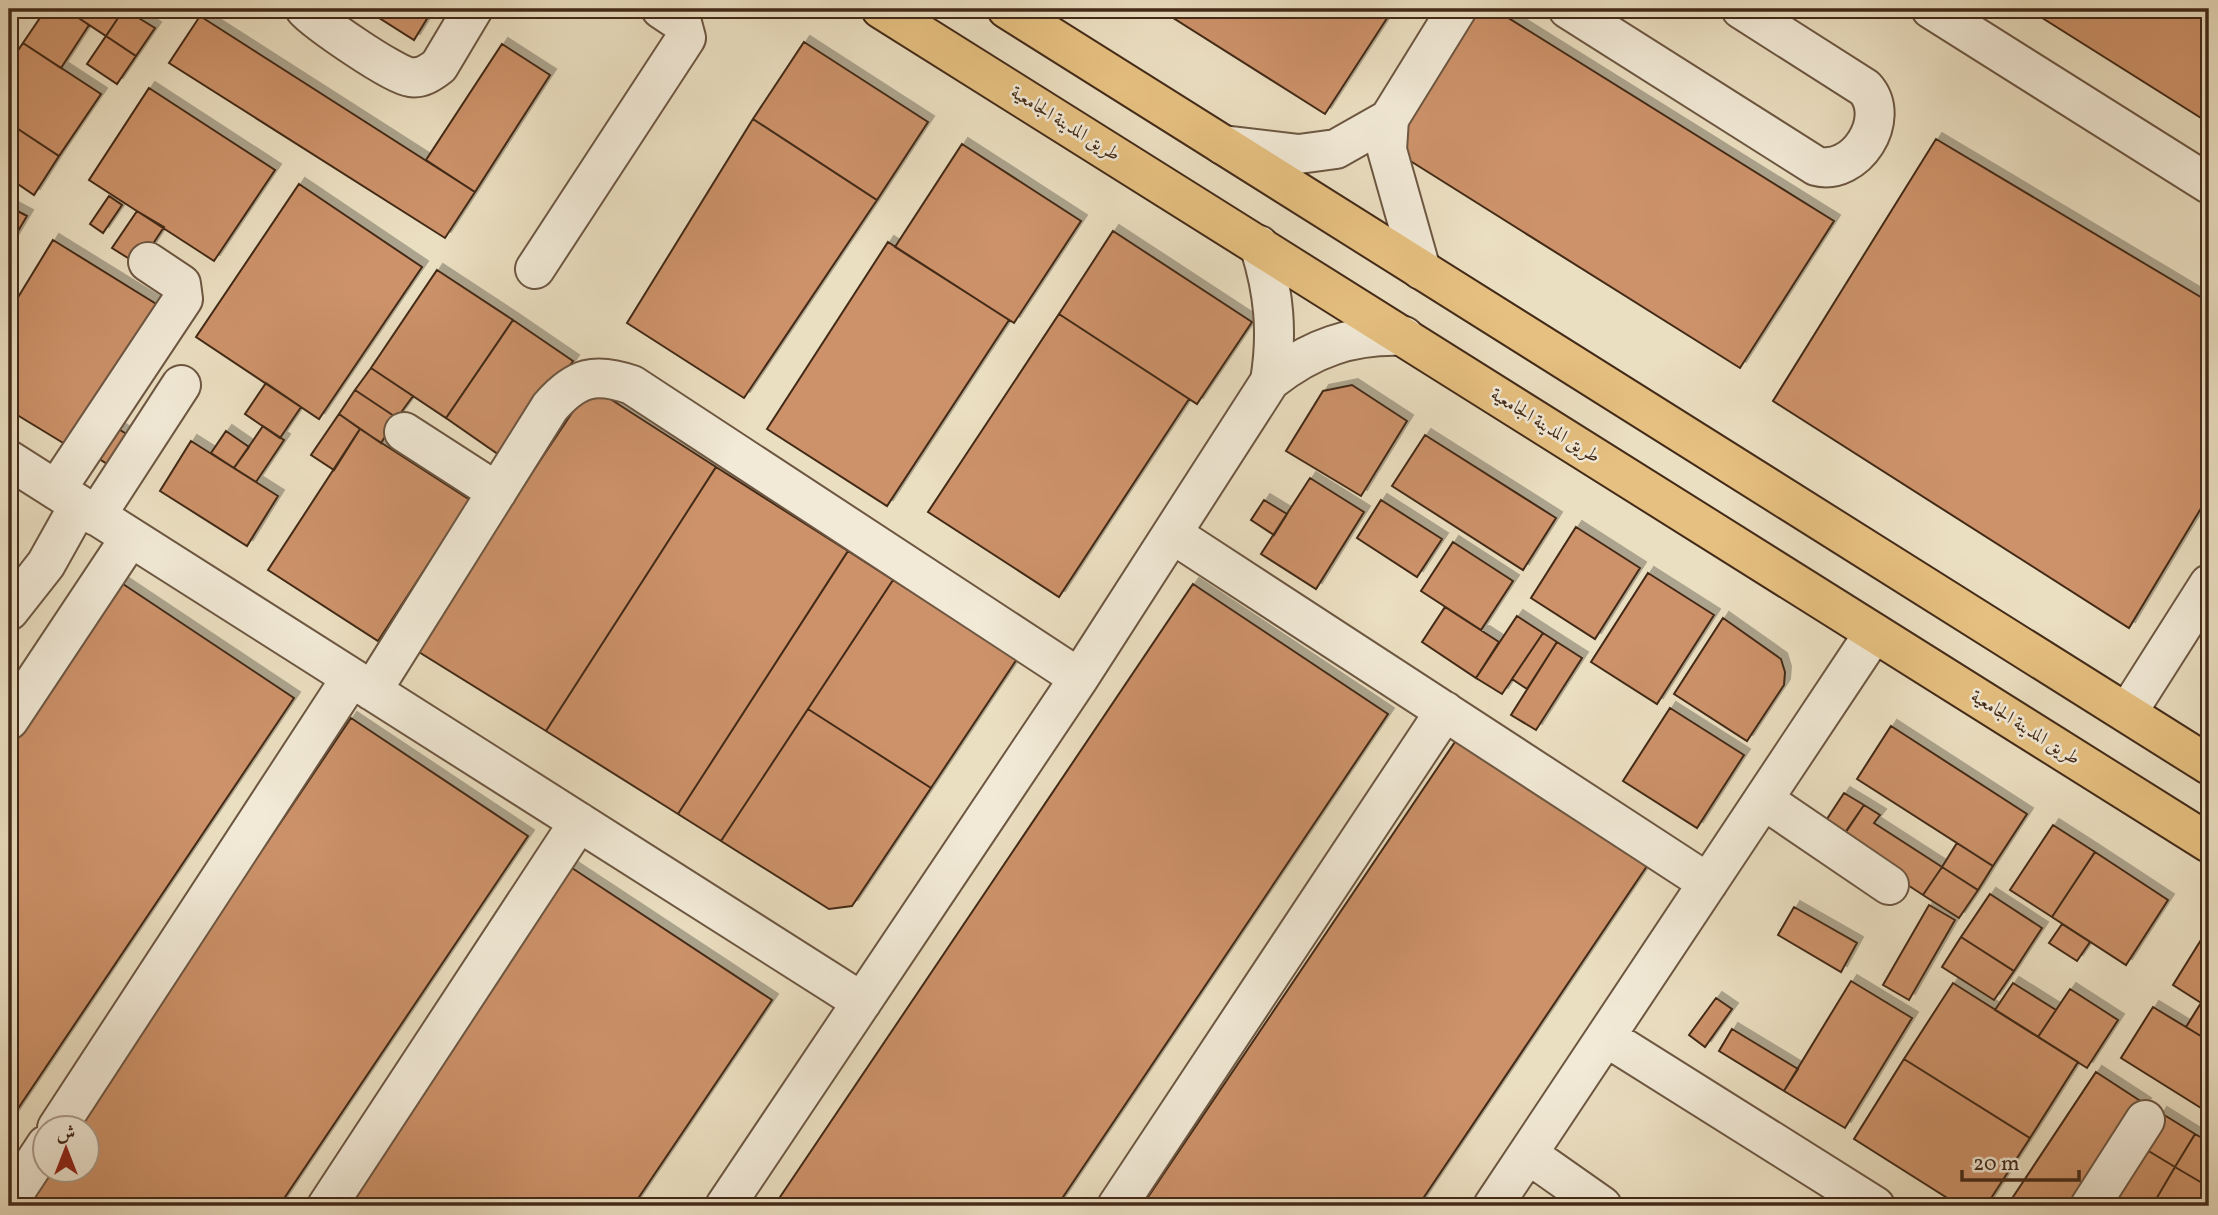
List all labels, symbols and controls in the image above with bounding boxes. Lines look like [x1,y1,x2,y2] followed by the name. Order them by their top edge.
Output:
[1005,80,1125,168] street label: طريق المدينة الجامعية
[1485,382,1605,470] street label: طريق المدينة الجامعية
[1965,684,2085,772] street label: طريق المدينة الجامعية
[32,1114,102,1184] north arrow
[57,1121,75,1147] text: ش
[1962,1138,2080,1182] scale bar
[1973,1150,2019,1179] text: 20 m

